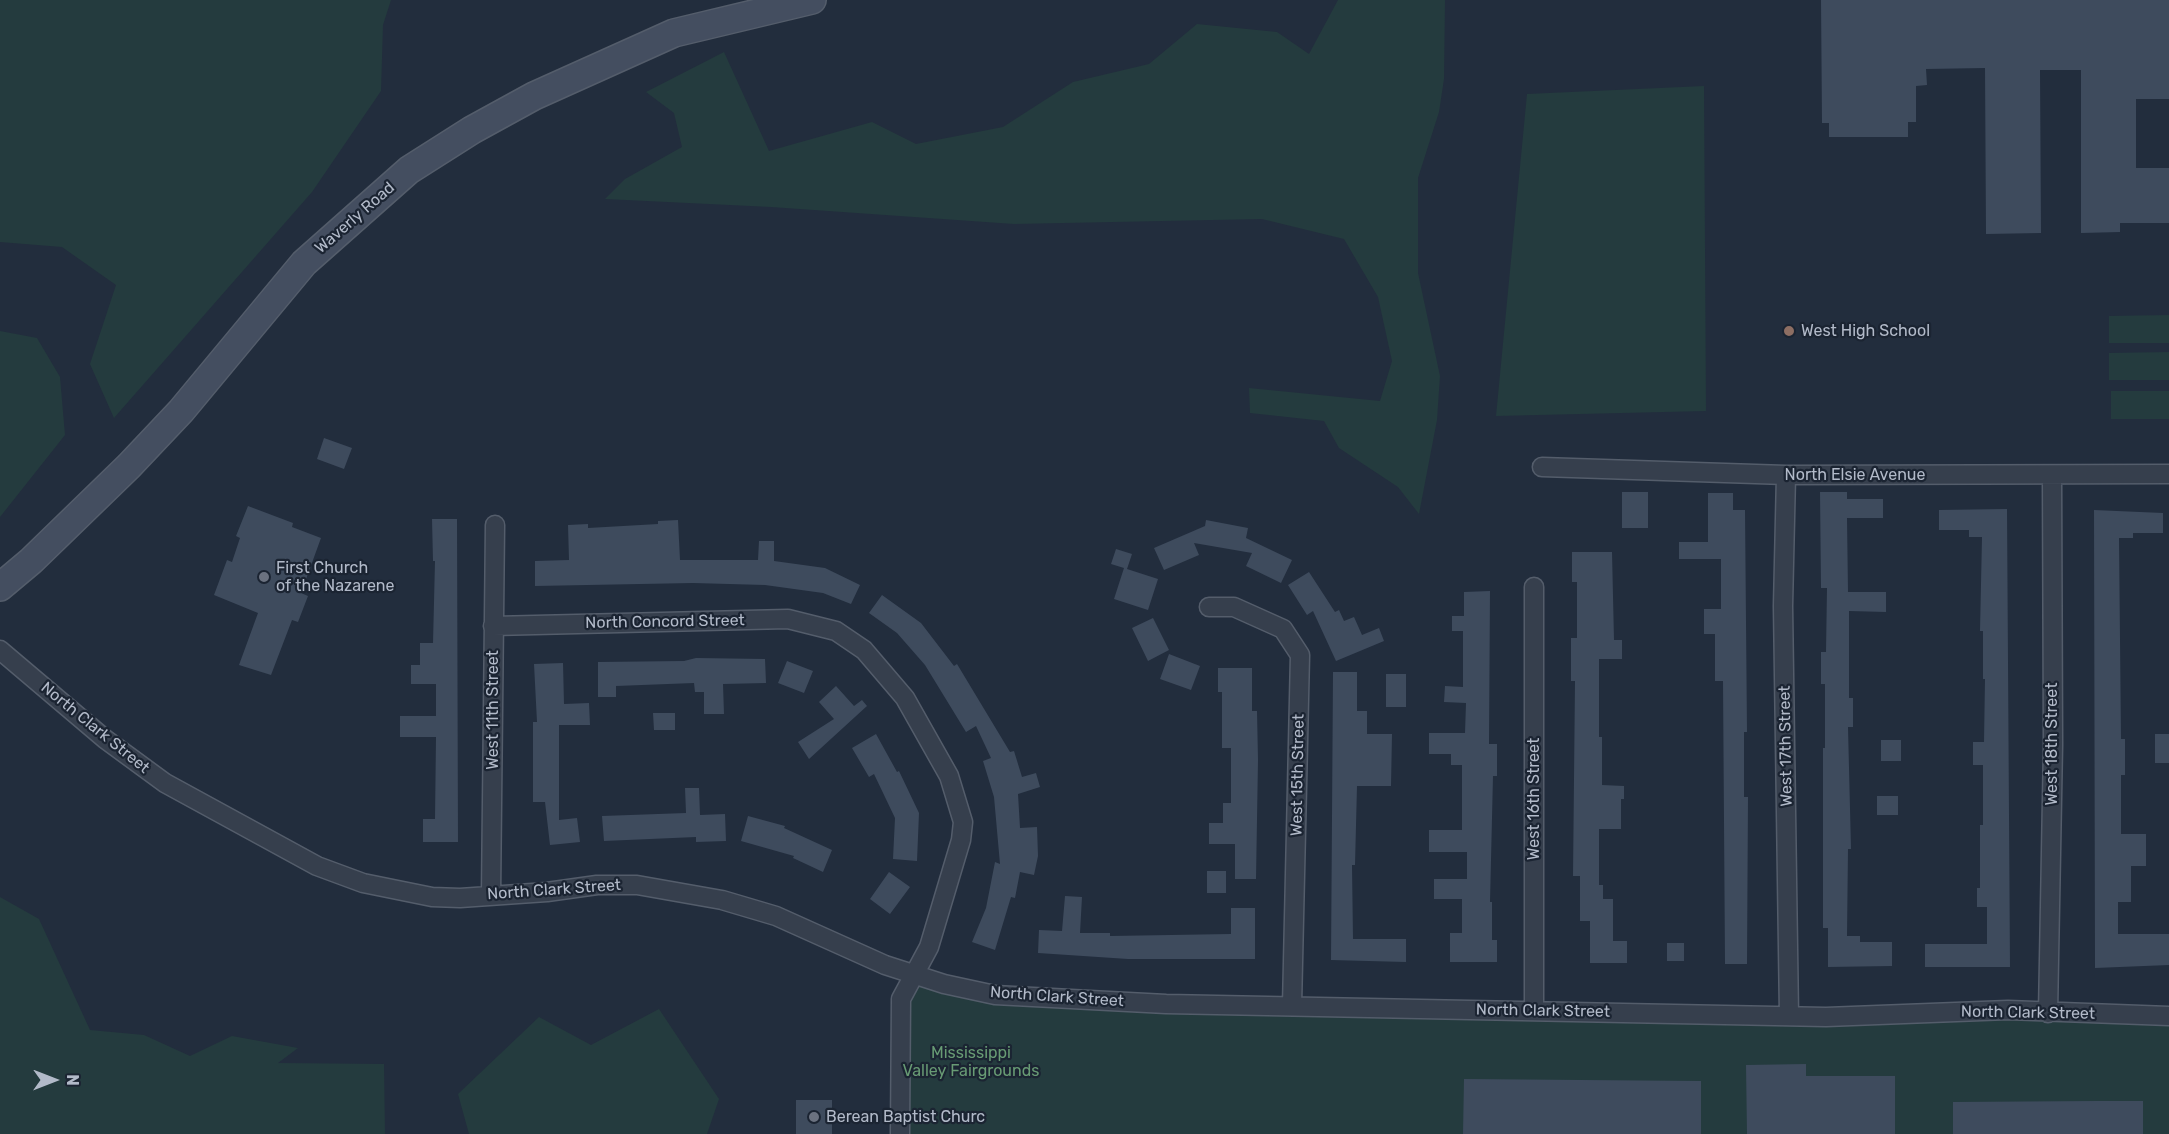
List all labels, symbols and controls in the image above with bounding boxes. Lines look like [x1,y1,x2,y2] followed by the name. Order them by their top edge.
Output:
[311,178,399,258] street label: Waverly Road
[1801,321,1930,341] place label: West High School
[1782,324,1796,338] marker: West High School
[1785,465,1925,485] street label: North Elsie Avenue
[276,558,395,596] place label: First Church of the Nazarene
[257,570,271,584] marker: First Church of the Nazarene
[585,611,745,633] street label: North Concord Street
[483,650,503,770] street label: West 11th Street
[37,678,153,778] street label: North Clark Street
[2042,683,2062,805] street label: West 18th Street
[1775,685,1797,807] street label: West 17th Street
[1287,714,1309,836] street label: West 15th Street
[1524,738,1544,860] street label: West 16th Street
[486,876,622,904] street label: North Clark Street
[989,983,1125,1011] street label: North Clark Street
[1476,1000,1610,1022] street label: North Clark Street
[1961,1002,2095,1024] street label: North Clark Street
[903,1043,1039,1081] park label: Mississippi Valley Fairgrounds
[24,1050,84,1110] north arrow
[63,1074,82,1086] text: N
[826,1107,985,1127] place label: Berean Baptist Churc
[807,1110,821,1124] marker: Berean Baptist Churc

